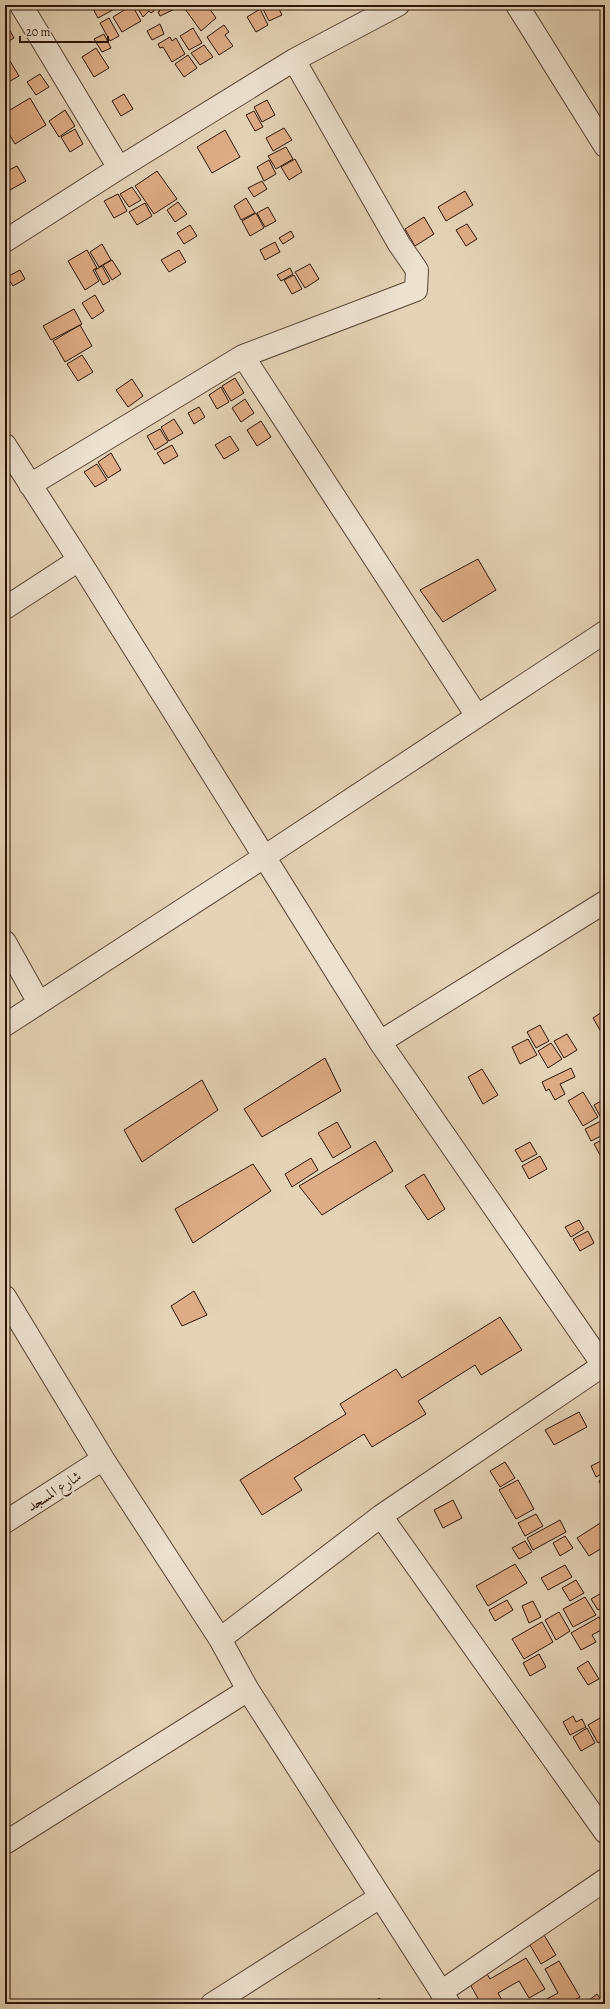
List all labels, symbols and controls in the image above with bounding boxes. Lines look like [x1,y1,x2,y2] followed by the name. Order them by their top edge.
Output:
[20,18,108,44] scale bar
[26,24,50,40] text: 20 m
[23,1466,87,1519] street label: شارع المسجد

